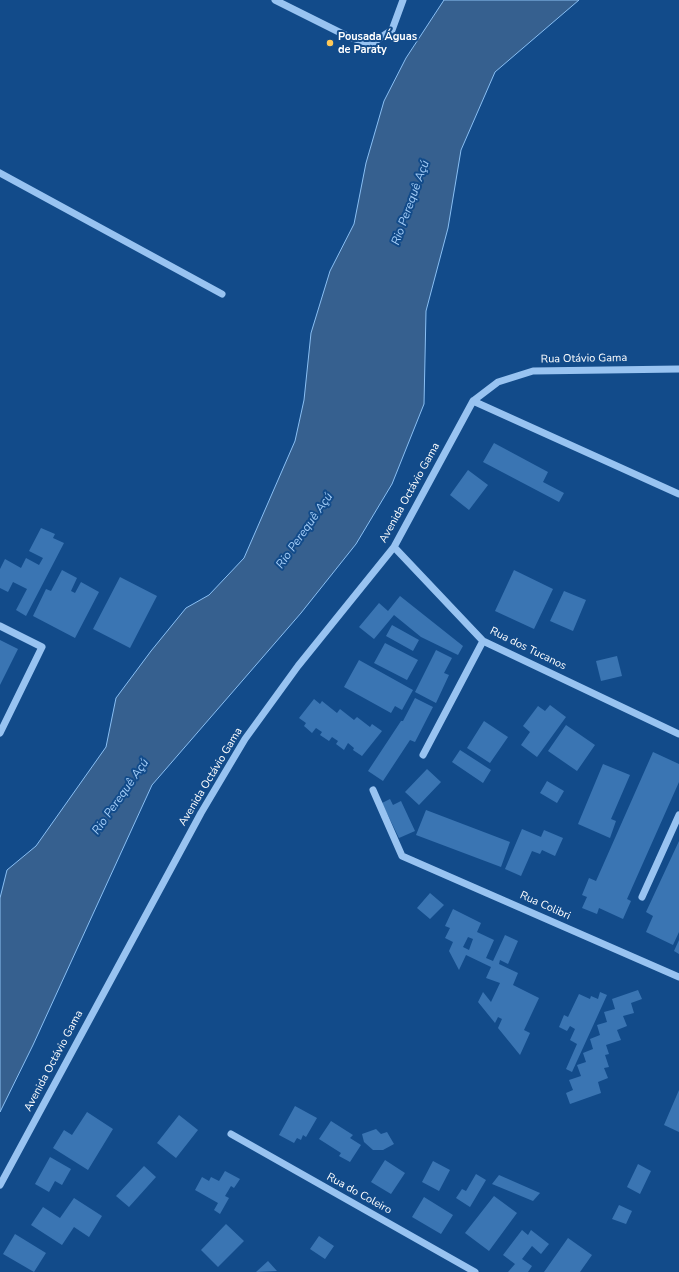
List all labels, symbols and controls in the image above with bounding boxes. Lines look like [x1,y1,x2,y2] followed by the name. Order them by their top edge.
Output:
[338,30,417,56] place label: Pousada Águas de Paraty
[325,38,335,48] marker: Pousada Águas de Paraty
[389,159,433,247] water label: Rio Perequê Açú
[541,352,627,366] street label: Rua Otávio Gama
[377,441,443,545] street label: Avenida Octávio Gama
[274,490,336,572] water label: Rio Perequê Açú
[488,625,568,673] street label: Rua dos Tucanos
[176,725,246,829] street label: Avenida Octávio Gama
[90,756,152,838] water label: Rio Perequê Açú
[518,889,572,923] street label: Rua Colibri
[22,1008,86,1114] street label: Avenida Octávio Gama
[324,1171,394,1217] street label: Rua do Coleiro

